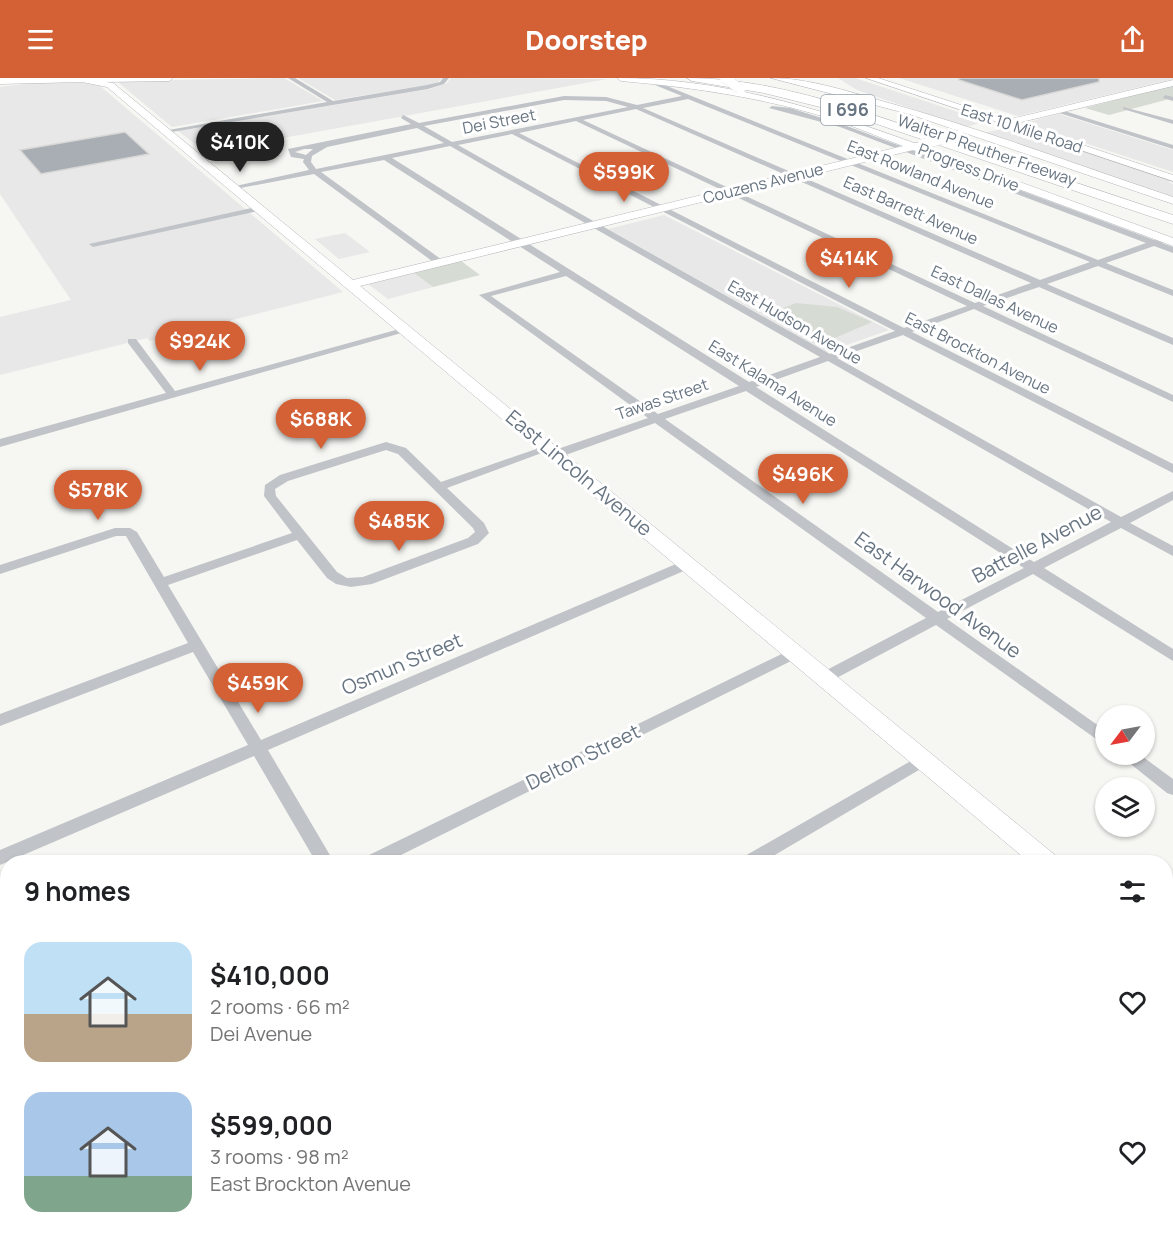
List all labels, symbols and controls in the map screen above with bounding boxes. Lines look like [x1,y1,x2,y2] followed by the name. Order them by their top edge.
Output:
[525,21,648,58] text: Doorstep
[24,23,57,56] icon: menu
[1116,23,1149,56] icon: share
[821,95,875,125] road number: I 696
[958,98,1086,158] street label: East 10 Mile Road
[461,103,537,139] street label: Dei Street
[895,109,1080,191] street label: Walter P Reuther Freeway
[198,122,282,173] pin: $410K
[210,128,270,155] text: $410K
[844,134,998,214] street label: East Rowland Avenue
[915,138,1023,196] street label: Progress Drive
[582,152,666,203] pin: $599K
[701,157,825,209] street label: Couzens Avenue
[593,158,655,185] text: $599K
[840,170,982,250] street label: East Barrett Avenue
[807,238,891,289] pin: $414K
[820,244,878,271] text: $414K
[928,260,1062,338] street label: East Dallas Avenue
[724,275,866,369] street label: East Hudson Avenue
[901,307,1055,399] street label: East Brockton Avenue
[158,321,242,372] pin: $924K
[169,327,231,354] text: $924K
[705,335,841,431] street label: East Kalama Avenue
[613,373,711,425] street label: Tawas Street
[279,399,363,450] pin: $688K
[500,403,658,542] street label: East Lincoln Avenue
[290,405,352,432] text: $688K
[761,454,845,505] pin: $496K
[772,460,834,487] text: $496K
[56,470,140,521] pin: $578K
[68,476,128,503] text: $578K
[967,498,1106,589] street label: Battelle Avenue
[357,501,441,552] pin: $485K
[368,507,430,534] text: $485K
[849,525,1027,664] street label: East Harwood Avenue
[337,626,466,701] street label: Osmun Street
[216,663,300,714] pin: $459K
[227,669,289,696] text: $459K
[1095,705,1155,765] north arrow
[1095,705,1155,837] map controls
[521,717,644,796] street label: Delton Street
[1095,777,1155,837] button: layers
[24,873,131,909] text: 9 homes
[1116,875,1149,908] icon: filters
[210,957,330,993] text: $410,000
[72,966,144,1038] icon: home
[1116,986,1149,1019] icon: heart
[210,993,350,1020] text: 2 rooms · 66 m²
[210,1020,312,1047] text: Dei Avenue
[210,1107,333,1143] text: $599,000
[72,1116,144,1188] icon: home
[1116,1136,1149,1169] icon: heart
[210,1143,349,1170] text: 3 rooms · 98 m²
[210,1170,411,1197] text: East Brockton Avenue

